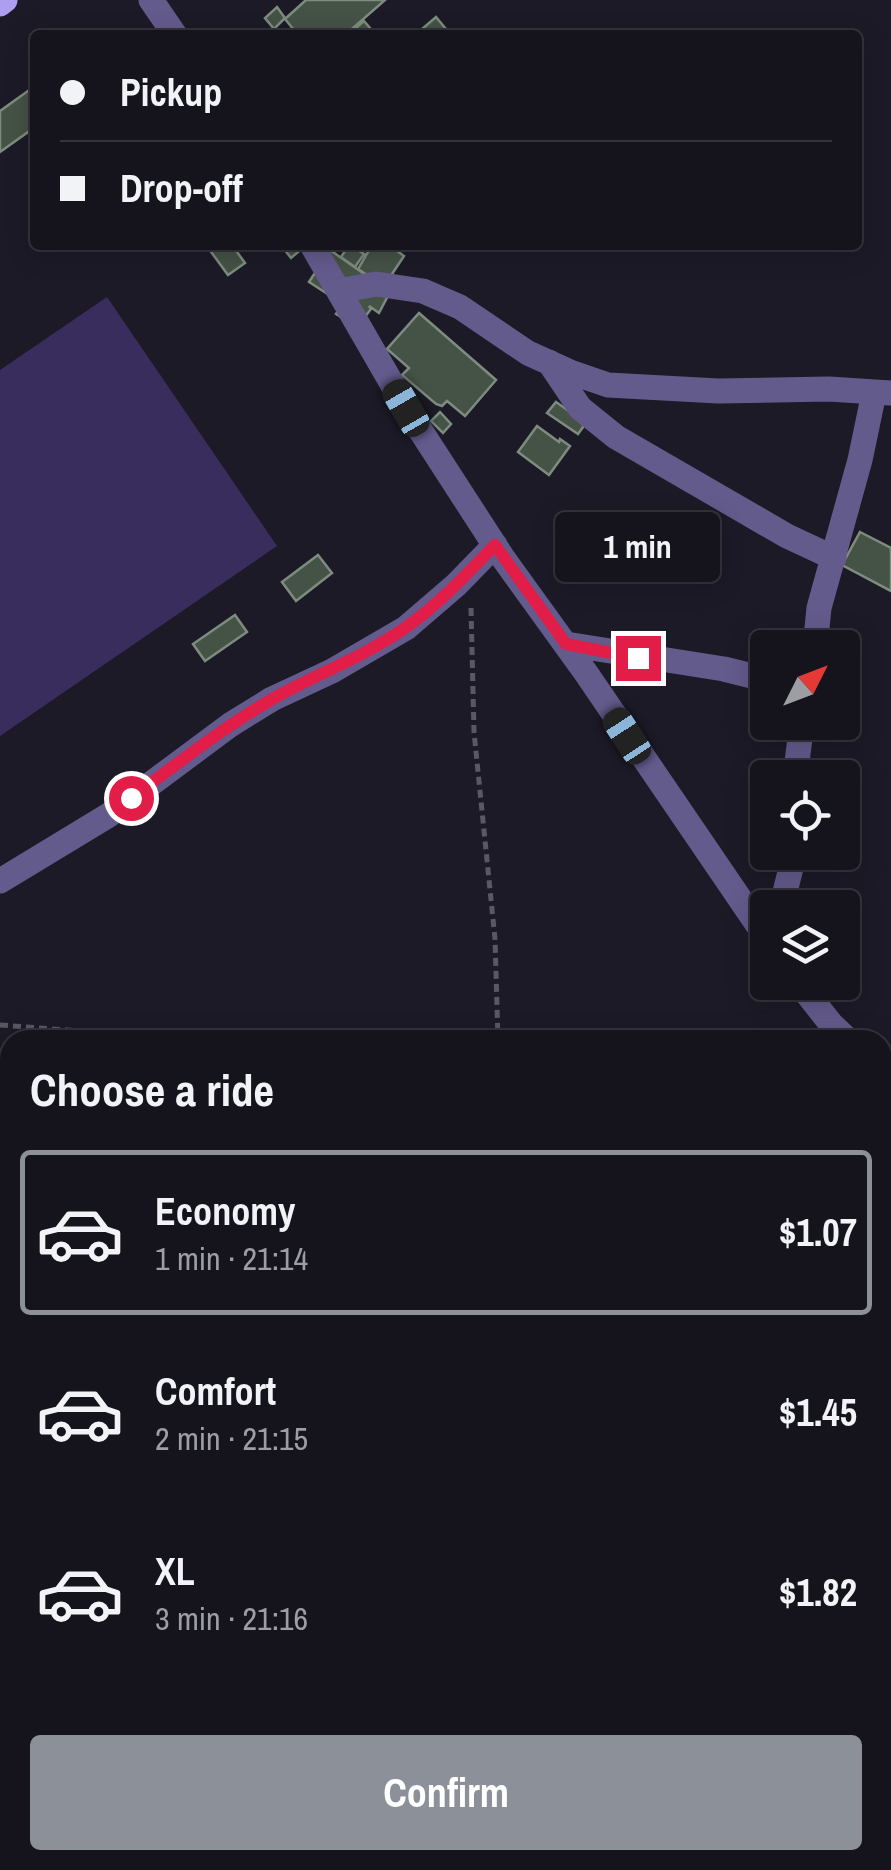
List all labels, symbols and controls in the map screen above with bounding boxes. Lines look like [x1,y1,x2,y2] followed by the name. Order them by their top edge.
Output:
[120,67,222,118] text: Pickup
[120,163,243,214] text: Drop-off
[378,375,434,441] car
[556,513,720,583] callout: 1 min
[603,525,672,568] text: 1 min
[750,630,860,740] north arrow
[750,630,860,1000] map controls
[616,636,661,681] route end
[598,703,656,769] car
[750,760,860,870] button: locate
[109,776,154,821] route start
[750,890,860,1000] button: layers
[30,1059,274,1120] text: Choose a ride
[155,1186,295,1237] text: Economy
[35,1188,125,1278] icon: car
[779,1207,857,1258] text: $1.07
[155,1237,308,1280] text: 1 min · 21:14
[155,1366,276,1417] text: Comfort
[35,1368,125,1458] icon: car
[779,1387,857,1438] text: $1.45
[155,1417,308,1460] text: 2 min · 21:15
[155,1546,195,1597] text: XL
[35,1548,125,1638] icon: car
[779,1567,857,1618] text: $1.82
[155,1597,308,1640] text: 3 min · 21:16
[30,1735,862,1850] button: Confirm

